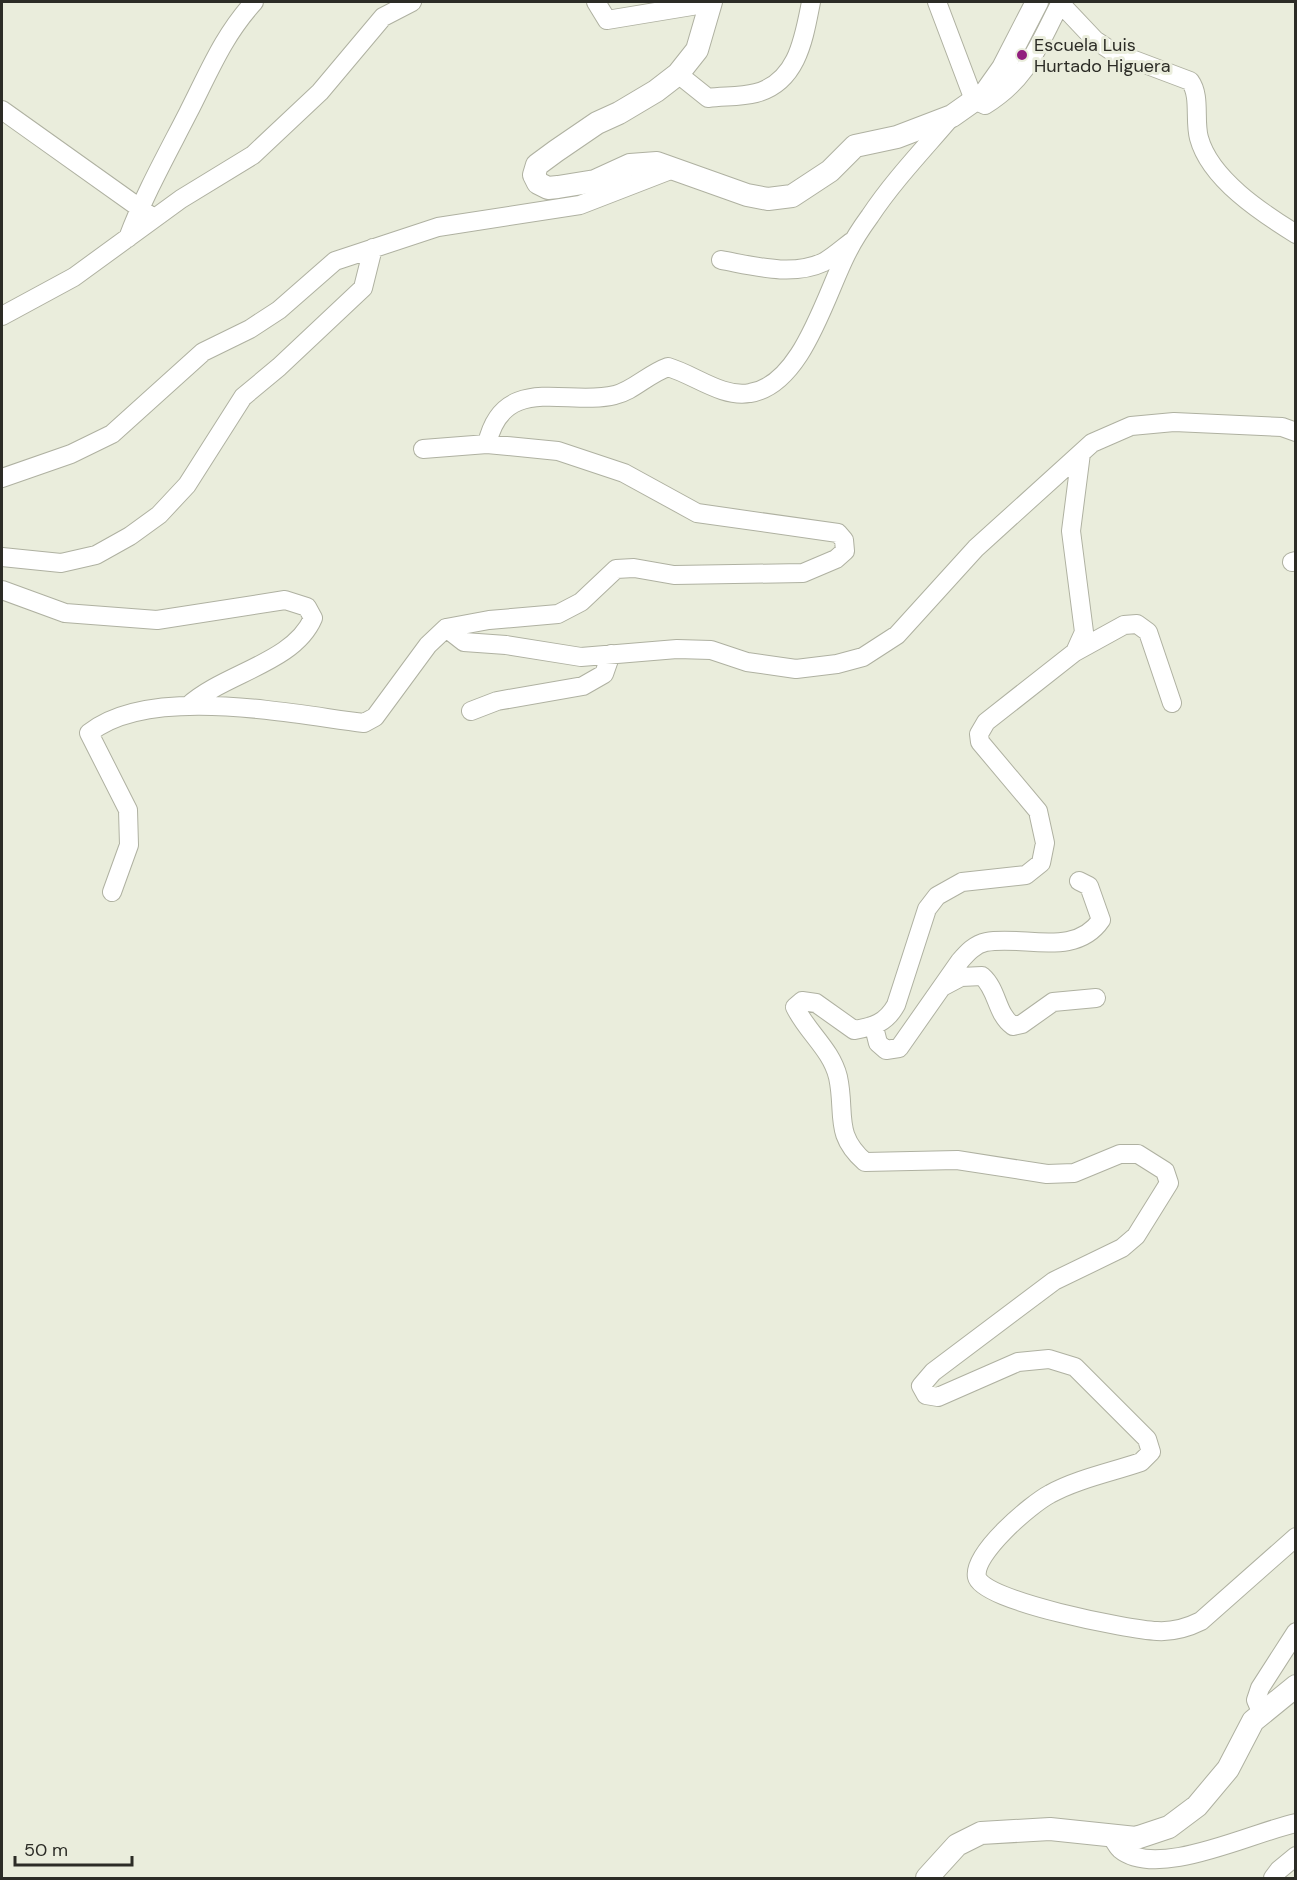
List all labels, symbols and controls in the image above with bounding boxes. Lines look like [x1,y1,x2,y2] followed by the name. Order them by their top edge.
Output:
[1034,33,1170,78] place label: Escuela Luis Hurtado Higuera
[1015,48,1029,62] marker: Escuela Luis Hurtado Higuera
[15,1829,132,1867] scale bar
[24,1838,68,1862] text: 50 m

